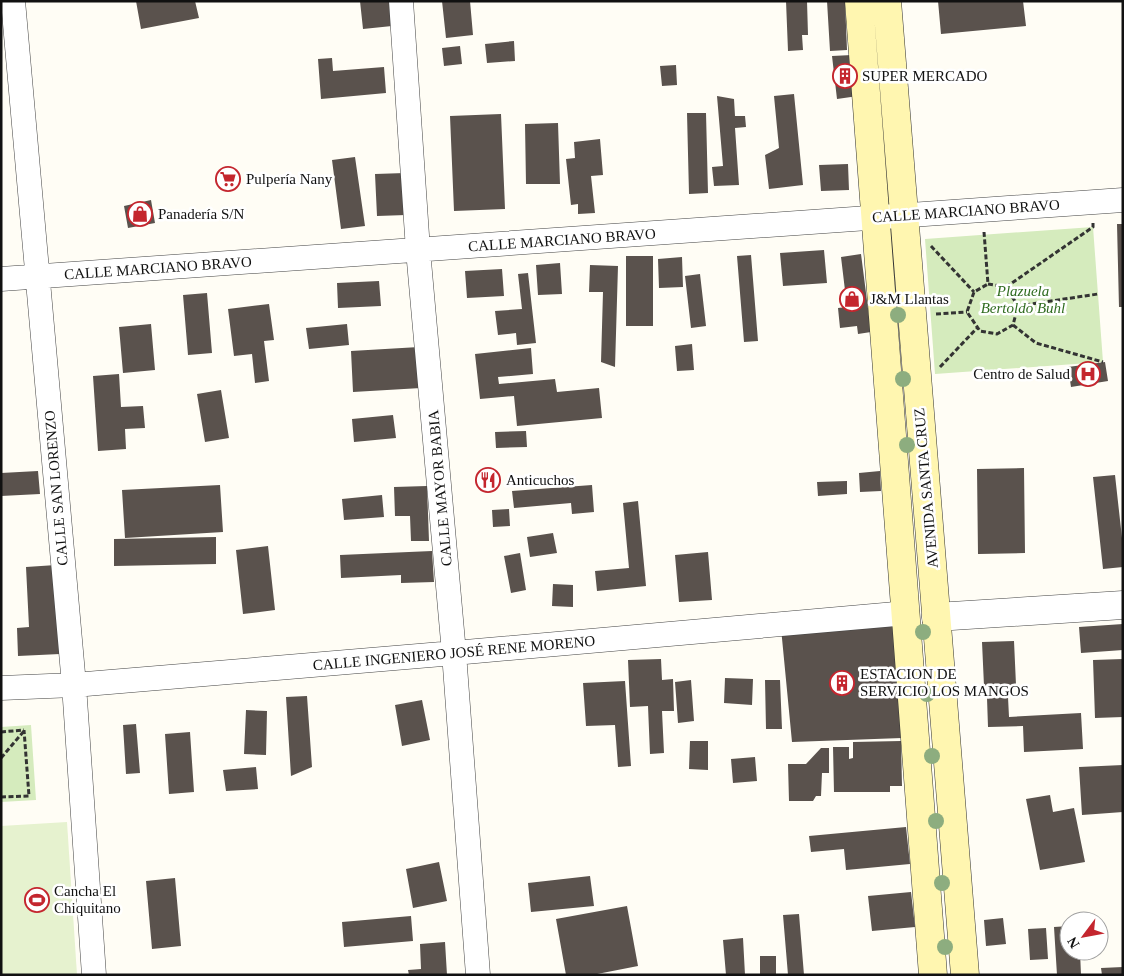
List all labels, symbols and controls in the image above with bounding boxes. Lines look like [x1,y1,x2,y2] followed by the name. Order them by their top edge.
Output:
[832,63,858,89] building icon: SUPER MERCADO
[862,68,988,84] place label: SUPER MERCADO
[215,166,241,192] supermarket icon: Pulpería Nany
[246,171,333,187] place label: Pulpería Nany
[872,196,1061,226] street label: CALLE MARCIANO BRAVO
[127,201,153,227] shop icon: Panadería S/N
[158,206,244,222] place label: Panadería S/N
[468,225,657,255] street label: CALLE MARCIANO BRAVO
[64,253,253,283] street label: CALLE MARCIANO BRAVO
[981,283,1065,316] park label: Plazuela Bertoldo Buhl
[839,286,865,312] shop icon: J&M Llantas
[870,291,949,307] place label: J&M Llantas
[1075,361,1101,387] hospital icon: Centro de Salud
[973,366,1070,382] place label: Centro de Salud
[911,407,941,569] street label: AVENIDA SANTA CRUZ
[425,409,455,567] street label: CALLE MAYOR BABIA
[41,410,71,566] street label: CALLE SAN LORENZO
[475,467,501,493] restaurant icon: Anticuchos
[506,472,574,488] place label: Anticuchos
[312,633,596,673] street label: CALLE INGENIERO JOSÉ RENE MORENO
[860,666,1029,699] place label: ESTACION DE SERVICIO LOS MANGOS
[829,670,855,696] building icon: ESTACION DE SERVICIO LOS MANGOS
[54,883,121,916] place label: Cancha El Chiquitano
[24,887,50,913] sports icon: Cancha El Chiquitano
[1059,911,1109,961] north arrow
[1064,934,1082,951] text: N

